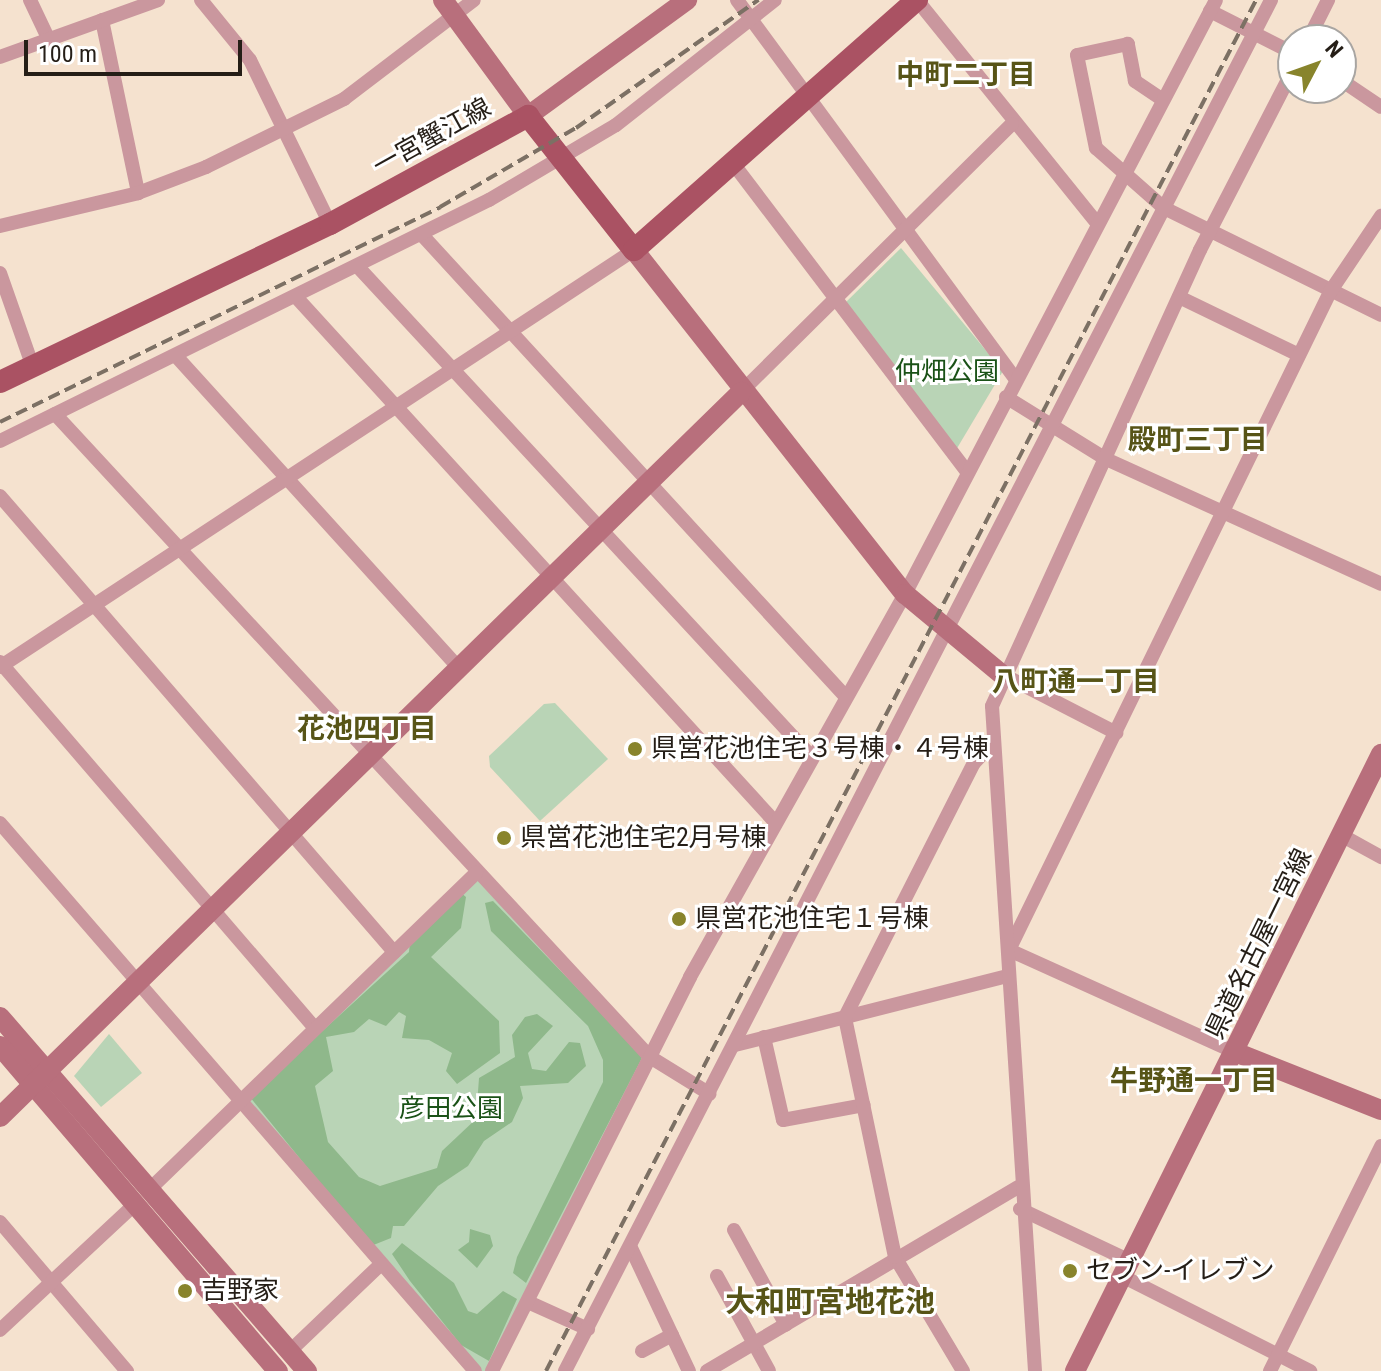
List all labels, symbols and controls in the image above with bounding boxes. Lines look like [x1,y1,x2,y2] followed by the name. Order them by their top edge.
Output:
[28,24,246,74] scale bar
[1277,24,1357,104] north arrow
[1320,36,1348,63] text: N
[38,40,97,68] text: 100 m
[896,58,1036,92] district label: 中町二丁目
[368,92,496,182] street label: 一宮蟹江線
[895,356,999,388] park label: 仲畑公園
[1128,423,1268,457] district label: 殿町三丁目
[992,665,1160,699] district label: 八町通一丁目
[297,712,437,746] district label: 花池四丁目
[651,733,989,765] place label: 県営花池住宅３号棟・４号棟
[626,740,644,758] marker: 県営花池住宅３号棟・４号棟
[520,822,767,854] place label: 県営花池住宅2月号棟
[495,829,513,847] marker: 県営花池住宅2月号棟
[1199,844,1319,1044] street label: 県道名古屋一宮線
[695,903,929,935] place label: 県営花池住宅１号棟
[670,910,688,928] marker: 県営花池住宅１号棟
[1110,1064,1278,1098] district label: 牛野通一丁目
[399,1093,503,1125] park label: 彦田公園
[1086,1255,1274,1287] place label: セブン-イレブン
[1061,1262,1079,1280] marker: セブン-イレブン
[201,1275,279,1307] place label: 吉野家
[176,1282,194,1300] marker: 吉野家
[725,1284,935,1320] district label: 大和町宮地花池

